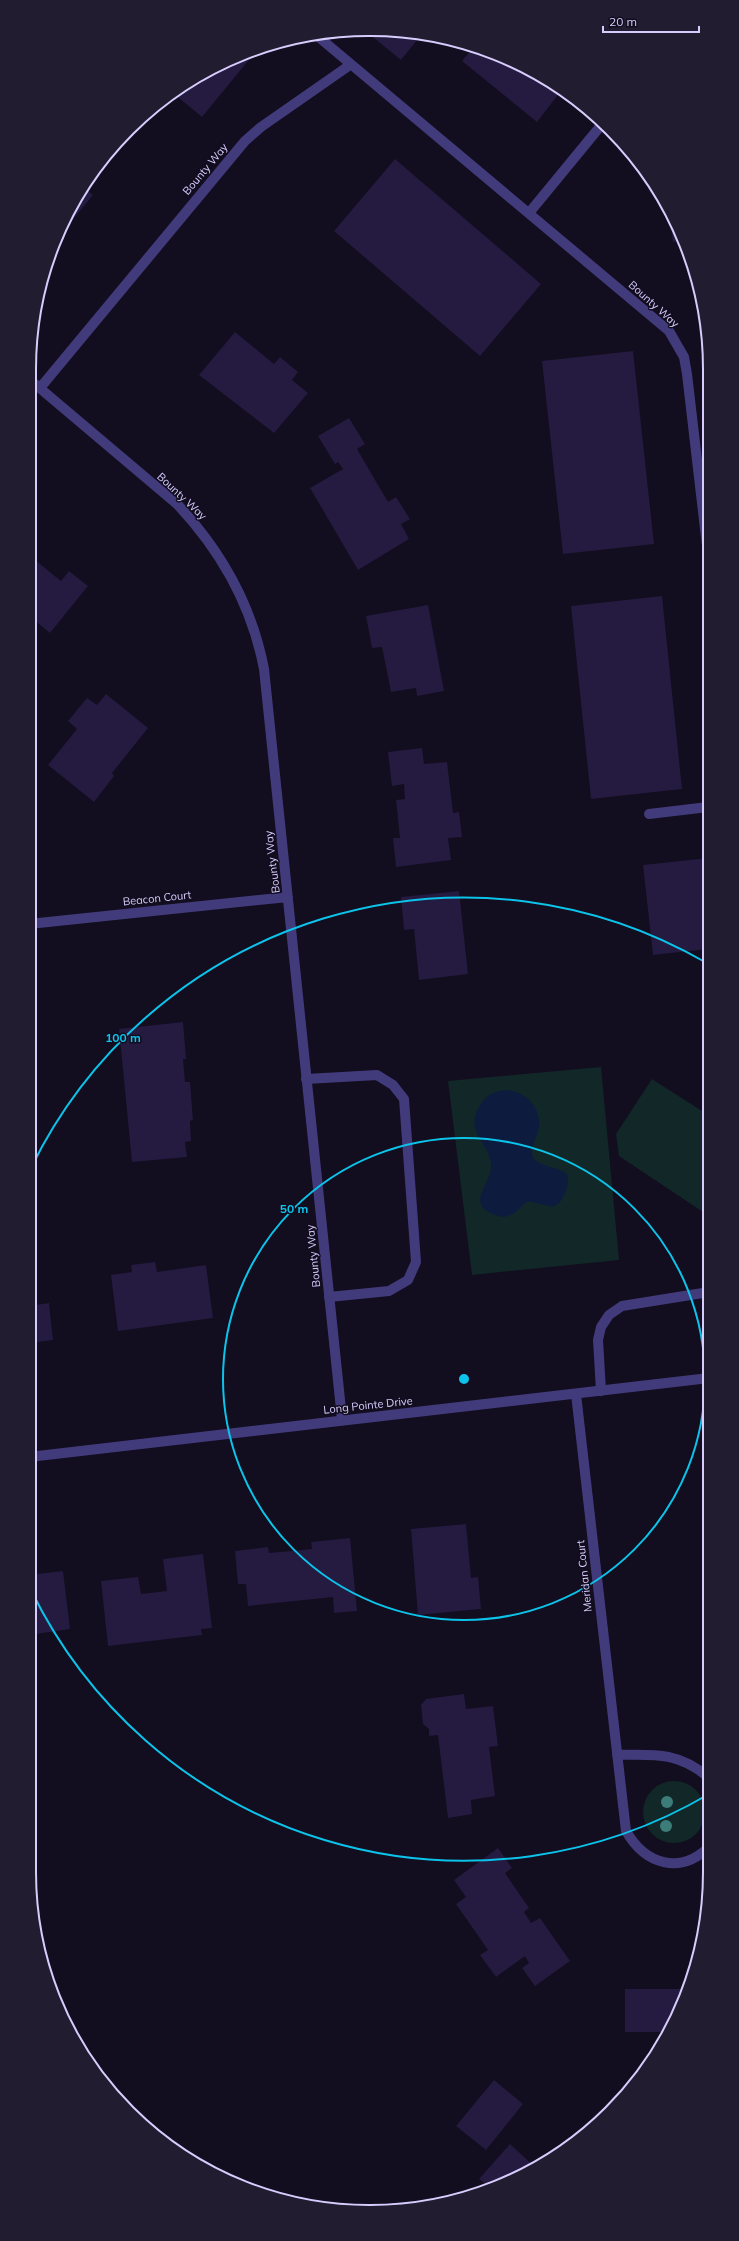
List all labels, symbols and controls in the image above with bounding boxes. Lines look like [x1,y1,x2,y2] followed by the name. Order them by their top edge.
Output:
[603,8,699,34] scale bar
[609,14,637,29] text: 20 m
[179,140,231,198] street label: Bounty Way
[626,278,682,330] street label: Bounty Way
[154,469,210,523] street label: Bounty Way
[261,830,283,894] street label: Bounty Way
[122,887,192,909] street label: Beacon Court
[105,1030,141,1045] text: 100 m
[280,1201,308,1216] text: 50 m
[303,1224,323,1288] street label: Bounty Way
[457,1372,471,1386] centre of rings
[323,1393,413,1417] street label: Long Pointe Drive
[573,1539,595,1613] street label: Meridan Court

